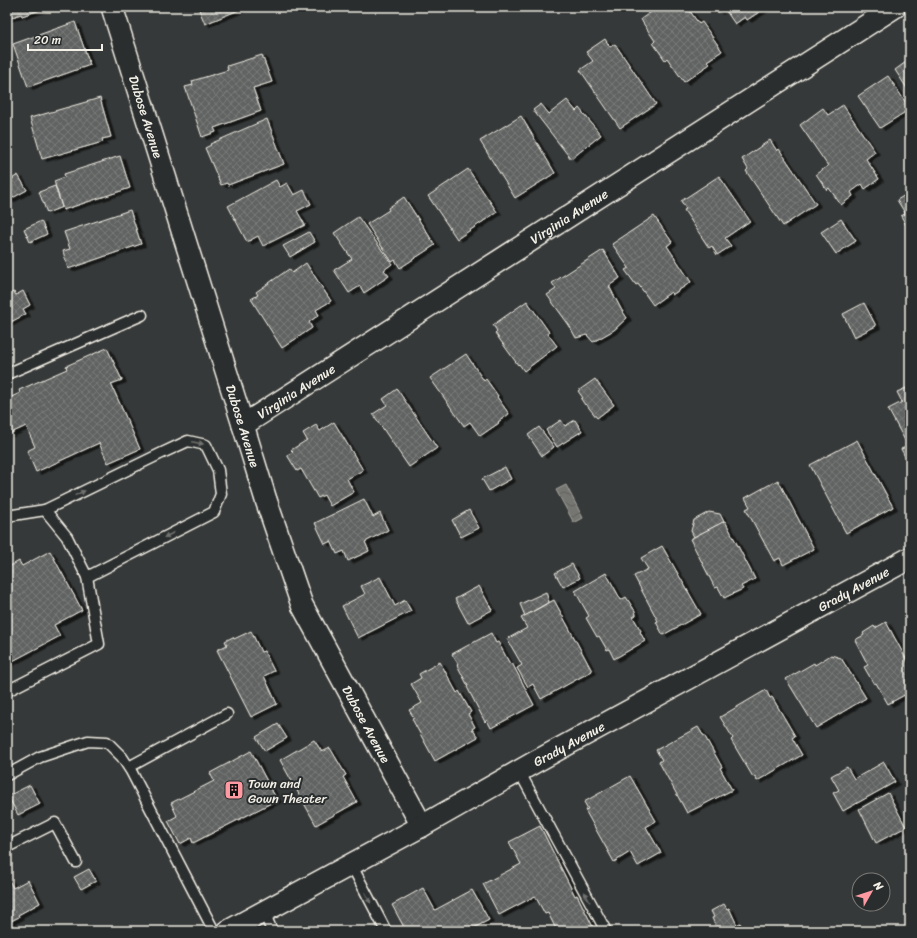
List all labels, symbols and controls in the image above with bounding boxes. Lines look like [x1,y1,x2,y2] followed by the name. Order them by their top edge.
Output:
[28,26,102,52] scale bar
[34,29,61,51] text: 20 m
[122,73,170,161] street label: Dubose Avenue
[525,183,613,250] street label: Virginia Avenue
[252,357,340,425] street label: Virginia Avenue
[219,382,266,470] street label: Dubose Avenue
[192,441,204,447] one-way arrow
[74,489,86,496] one-way arrow
[163,532,175,538] one-way arrow
[814,560,894,618] street label: Grady Avenue
[336,681,397,767] street label: Dubose Avenue
[529,715,609,773] street label: Grady Avenue
[248,772,327,810] place label: Town and Gown Theater
[223,779,245,801] building icon: Town and Gown Theater
[851,872,891,912] north arrow
[868,876,888,895] text: N
[584,891,590,903] one-way arrow
[365,892,372,904] one-way arrow

